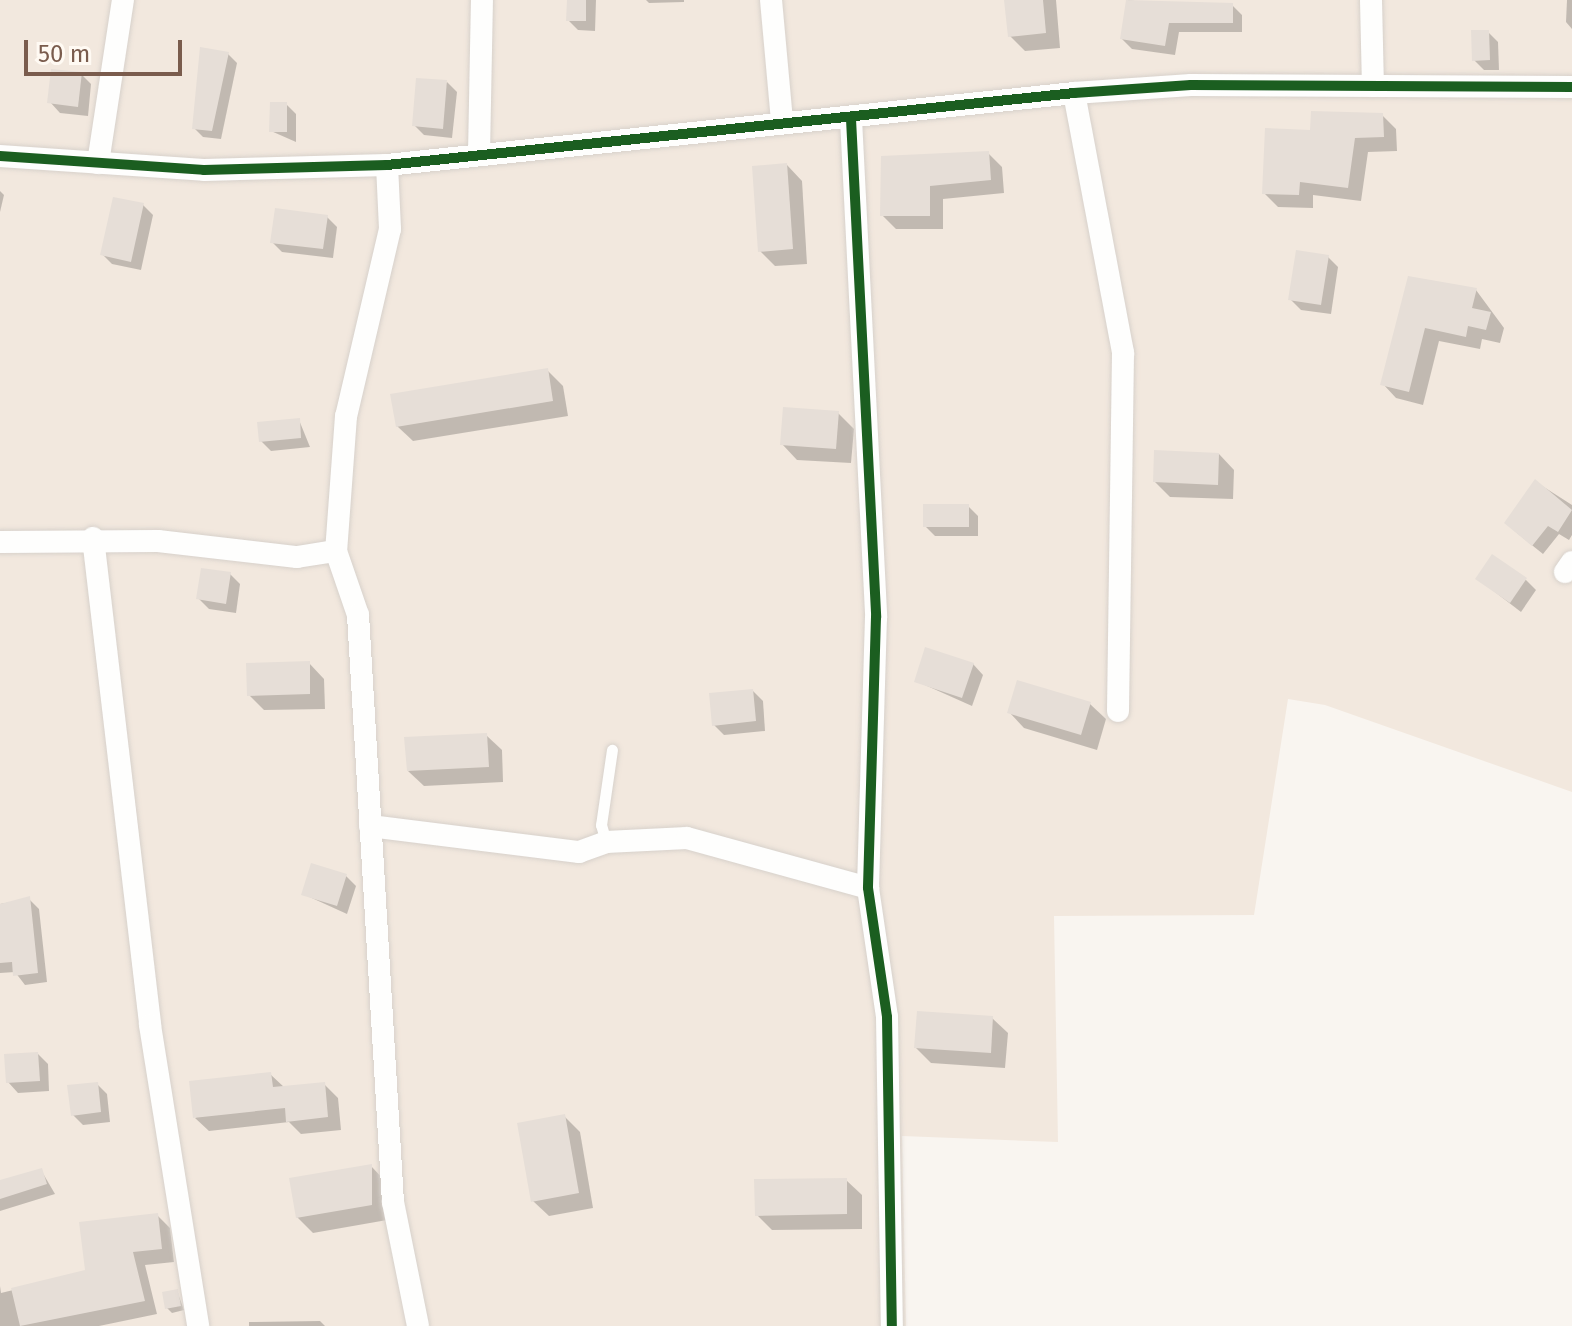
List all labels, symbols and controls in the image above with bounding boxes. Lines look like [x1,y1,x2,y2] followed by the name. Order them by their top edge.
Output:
[28,24,186,74] scale bar
[38,40,90,68] text: 50 m

